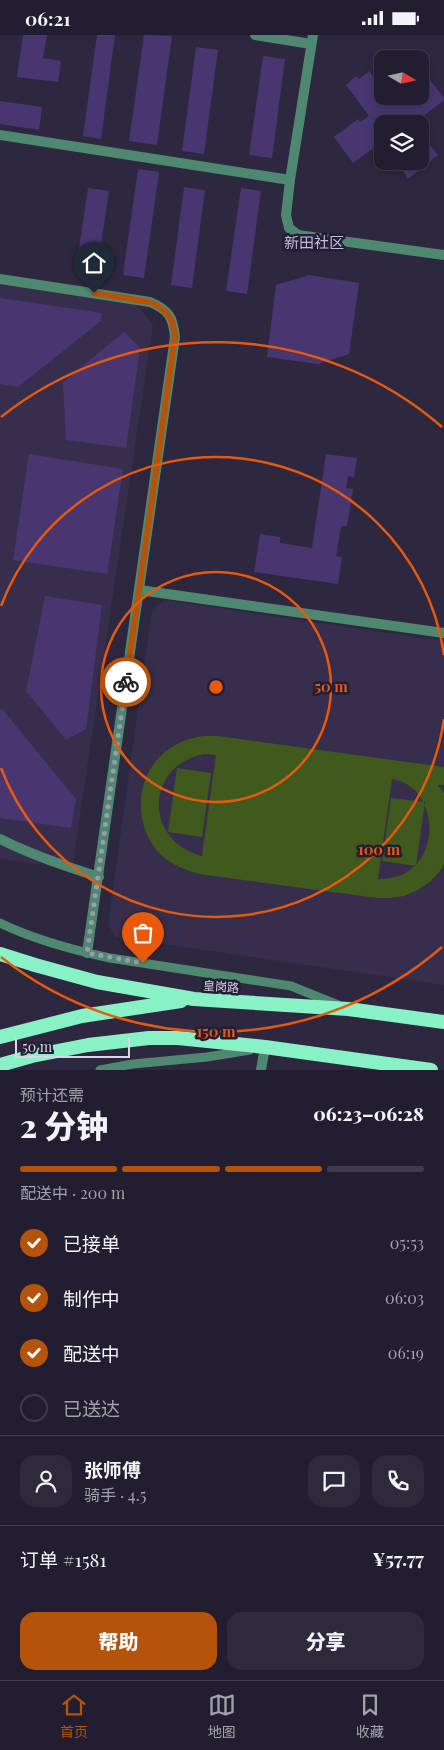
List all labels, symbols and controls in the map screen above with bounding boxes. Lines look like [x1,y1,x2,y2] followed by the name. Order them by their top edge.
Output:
[25,5,71,31] text: 06:21
[374,50,429,105] north arrow
[374,50,429,170] map controls
[374,115,429,170] button: layers
[284,232,344,252] district label: 新田社区
[73,242,115,293] pin
[80,249,108,277] icon: home
[101,657,151,707] courier
[112,668,140,696] icon: bike
[314,676,348,696] text: 50 m
[207,678,225,696] centre of rings
[358,839,401,859] text: 100 m
[122,912,164,963] pin
[129,919,157,947] icon: bag
[202,977,240,995] street label: 皇岗路
[196,1021,236,1041] text: 150 m
[15,1035,130,1058] scale bar
[22,1037,52,1056] text: 50 m
[20,1084,84,1105] text: 预计还需
[313,1100,424,1126] text: 06:23–06:28
[20,1103,108,1146] text: 2 分钟
[20,1182,125,1203] text: 配送中 · 200 m
[20,1229,48,1257] icon: check
[63,1230,120,1256] text: 已接单
[390,1232,424,1253] text: 05:53
[20,1284,48,1312] icon: check
[63,1285,120,1311] text: 制作中
[385,1287,424,1308] text: 06:03
[20,1339,48,1367] icon: check
[63,1340,120,1366] text: 配送中
[388,1342,424,1363] text: 06:19
[63,1395,120,1421] text: 已送达
[20,1455,72,1507] button: person
[308,1455,360,1507] button: chat
[372,1455,424,1507] button: phone
[84,1456,141,1482] text: 张师傅
[84,1484,146,1505] text: 骑手 · 4.5
[372,1545,424,1571] text: ¥57.77
[20,1546,106,1572] text: 订单 #1581
[20,1612,217,1670] button: 帮助
[227,1612,424,1670] button: 分享
[60,1691,88,1741] tab: 首页
[208,1691,236,1741] tab: 地图
[356,1691,384,1741] tab: 收藏

